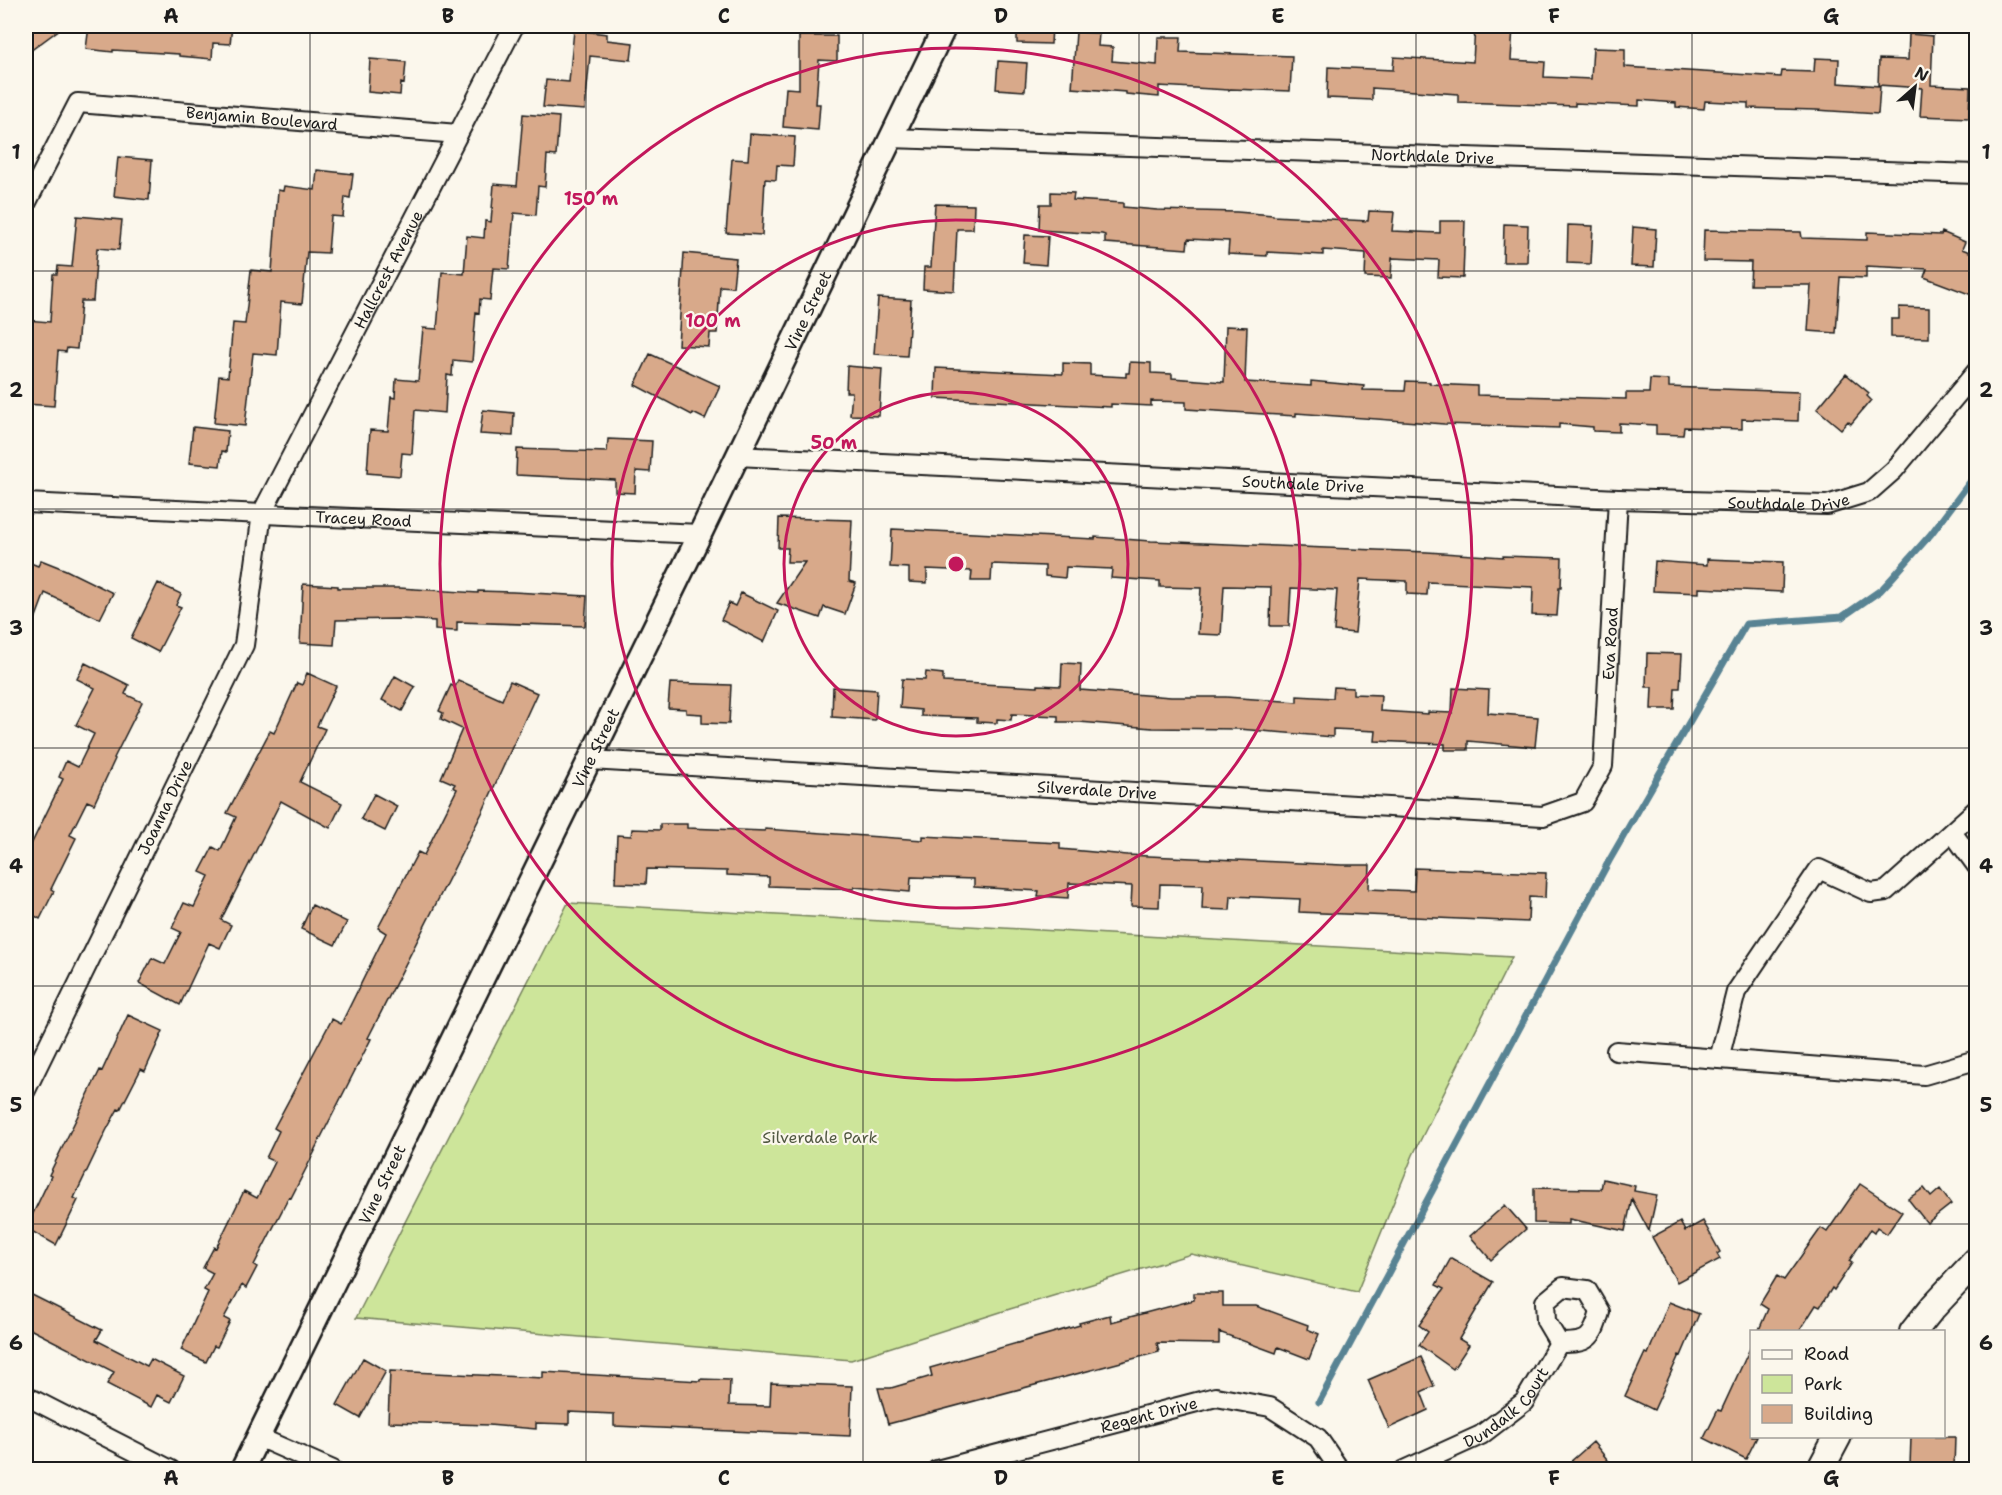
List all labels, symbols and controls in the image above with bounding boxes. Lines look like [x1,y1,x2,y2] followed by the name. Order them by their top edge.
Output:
[163,3,179,29] text: A
[442,3,454,29] text: B
[718,3,730,29] text: C
[994,3,1008,29] text: D
[1271,3,1285,29] text: E
[1548,3,1560,29] text: F
[1823,3,1839,29] text: G
[1885,57,1945,117] north arrow
[1911,62,1932,86] text: N
[185,101,339,135] street label: Benjamin Boulevard
[11,139,21,165] text: 1
[1981,139,1991,165] text: 1
[1371,143,1495,169] street label: Northdale Drive
[564,187,619,211] text: 150 m
[349,207,427,332] street label: Hallcrest Avenue
[779,267,836,354] street label: Vine Street
[685,309,741,333] text: 100 m
[9,377,23,403] text: 2
[1979,377,1993,403] text: 2
[811,431,858,455] text: 50 m
[1242,470,1365,497] street label: Southdale Drive
[1727,488,1852,516] street label: Southdale Drive
[315,506,412,531] street label: Tracey Road
[946,554,966,574] centre of rings
[1597,606,1622,680] street label: Eva Road
[9,615,23,641] text: 3
[1979,615,1993,641] text: 3
[567,704,624,791] street label: Vine Street
[132,756,197,858] street label: Joanna Drive
[1036,776,1158,804] street label: Silverdale Drive
[9,853,23,879] text: 4
[1979,853,1993,879] text: 4
[10,1092,22,1118] text: 5
[1980,1092,1992,1118] text: 5
[762,1127,878,1148] park label: Silverdale Park
[353,1141,410,1228] street label: Vine Street
[9,1330,23,1356] text: 6
[1750,1330,1945,1438] legend
[1979,1330,1993,1356] text: 6
[1804,1342,1849,1366] text: Road
[1460,1363,1553,1452] street label: Dundalk Court
[1804,1372,1843,1396] text: Park
[1098,1392,1200,1437] street label: Regent Drive
[1804,1402,1873,1426] text: Building
[163,1465,179,1491] text: A
[442,1465,454,1491] text: B
[718,1465,730,1491] text: C
[994,1465,1008,1491] text: D
[1271,1465,1285,1491] text: E
[1548,1465,1560,1491] text: F
[1823,1465,1839,1491] text: G

